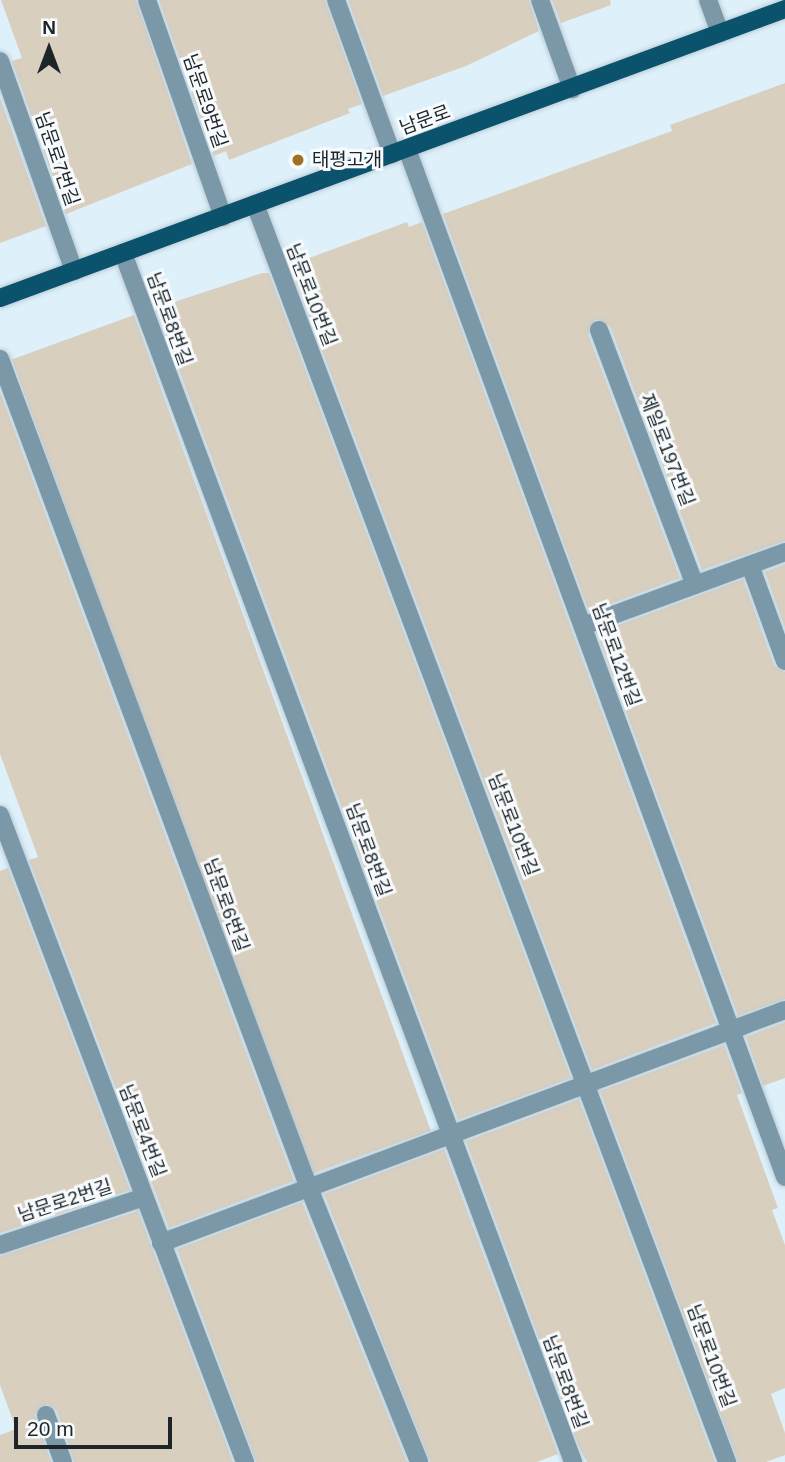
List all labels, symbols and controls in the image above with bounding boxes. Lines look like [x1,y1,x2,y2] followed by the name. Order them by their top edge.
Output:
[14,14,84,84] north arrow
[42,17,56,38] text: N
[178,51,232,151] street label: 남문로9번길
[396,100,454,140] street label: 남문로
[30,109,84,209] street label: 남문로7번길
[312,149,382,171] place label: 태평고개
[290,152,306,168] marker: 태평고개
[281,240,341,350] street label: 남문로10번길
[142,269,196,369] street label: 남문로8번길
[635,390,699,510] street label: 제일로197번길
[587,600,645,710] street label: 남문로12번길
[483,770,543,880] street label: 남문로10번길
[341,800,395,900] street label: 남문로8번길
[199,855,253,955] street label: 남문로6번길
[114,1081,170,1181] street label: 남문로4번길
[15,1175,115,1227] street label: 남문로2번길
[682,1301,740,1411] street label: 남문로10번길
[538,1332,592,1432] street label: 남문로8번길
[18,1402,175,1446] scale bar
[27,1417,74,1440] text: 20 m

